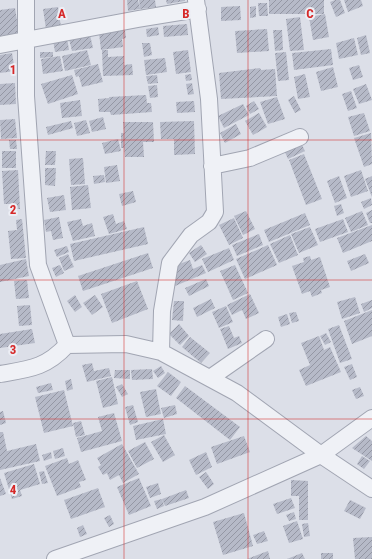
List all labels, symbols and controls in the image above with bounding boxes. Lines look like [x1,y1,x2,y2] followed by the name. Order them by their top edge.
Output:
[58,6,66,21] text: A
[182,6,190,21] text: B
[306,6,314,21] text: C
[10,62,16,77] text: 1
[10,202,17,217] text: 2
[10,342,16,357] text: 3
[10,482,17,497] text: 4

